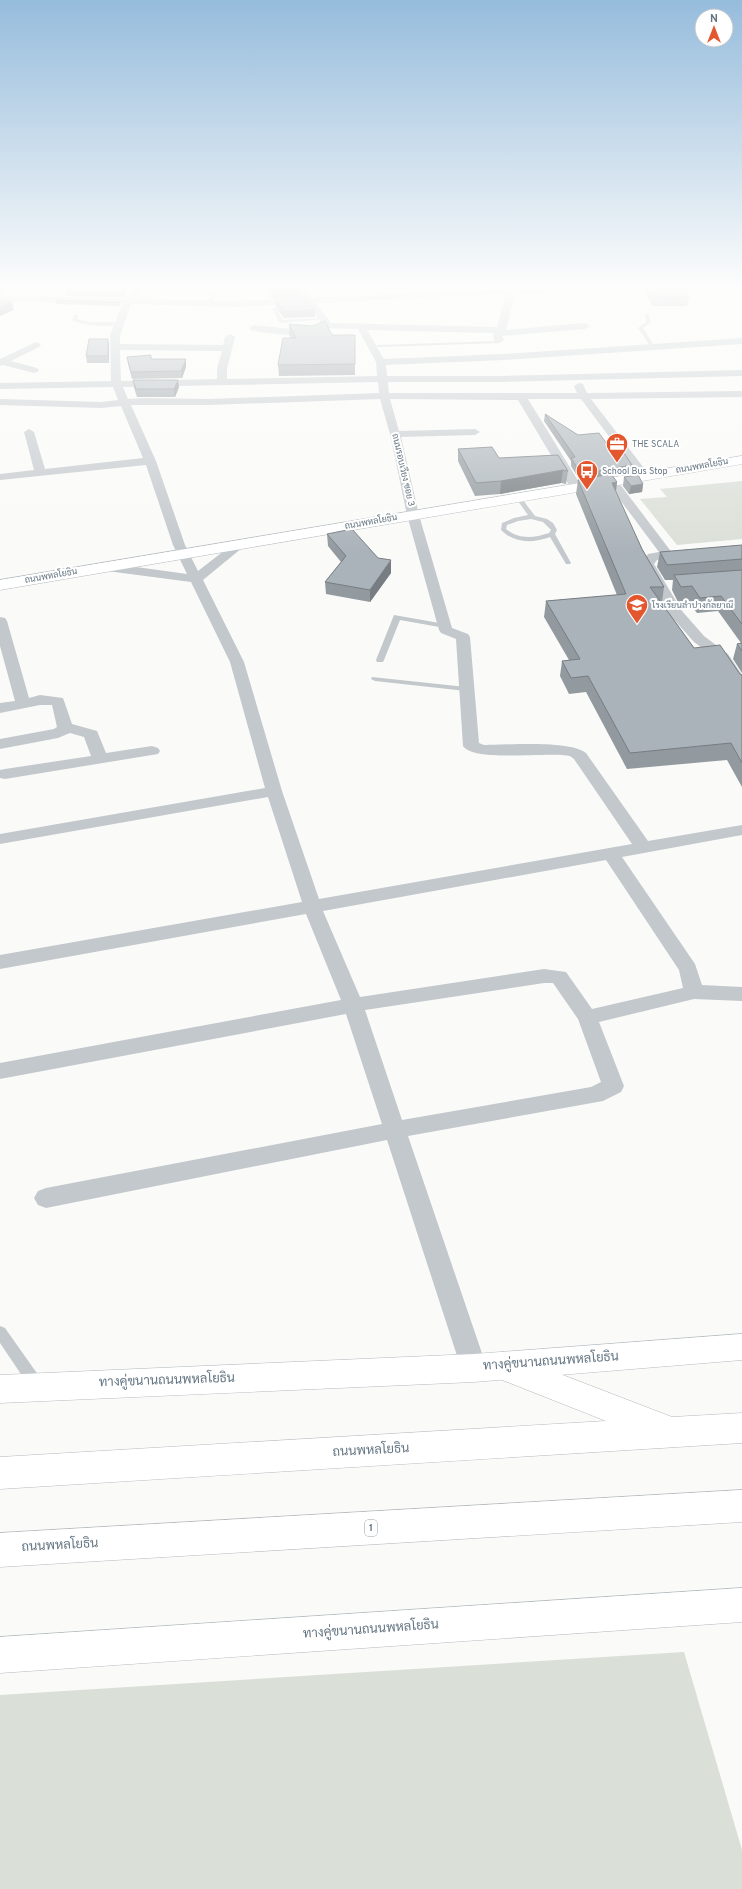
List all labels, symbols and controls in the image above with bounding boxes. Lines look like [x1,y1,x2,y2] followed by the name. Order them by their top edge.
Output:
[694,8,734,48] north arrow
[710,12,718,26] text: N
[604,431,630,464] office icon: THE SCALA
[389,432,418,507] street label: ถนนรอบเวียง ซอย 3
[632,439,679,450] place label: THE SCALA
[675,456,729,476] street label: ถนนพหลโยธิน
[574,458,600,491] bus stop icon: School Bus Stop
[602,466,668,477] place label: School Bus Stop
[344,512,398,532] street label: ถนนพหลโยธิน
[24,566,78,586] street label: ถนนพหลโยธิน
[624,592,650,625] school or university icon: โรงเรียนลำปางกัลยาณี
[651,599,734,611] place label: โรงเรียนลำปางกัลยาณี
[482,1347,619,1375] street label: ทางคู่ขนานถนนพหลโยธิน
[99,1369,235,1391] street label: ทางคู่ขนานถนนพหลโยธิน
[332,1439,410,1461] street label: ถนนพหลโยธิน
[365,1520,377,1536] road number: 1
[21,1534,99,1556] street label: ถนนพหลโยธิน
[302,1615,439,1643] street label: ทางคู่ขนานถนนพหลโยธิน

